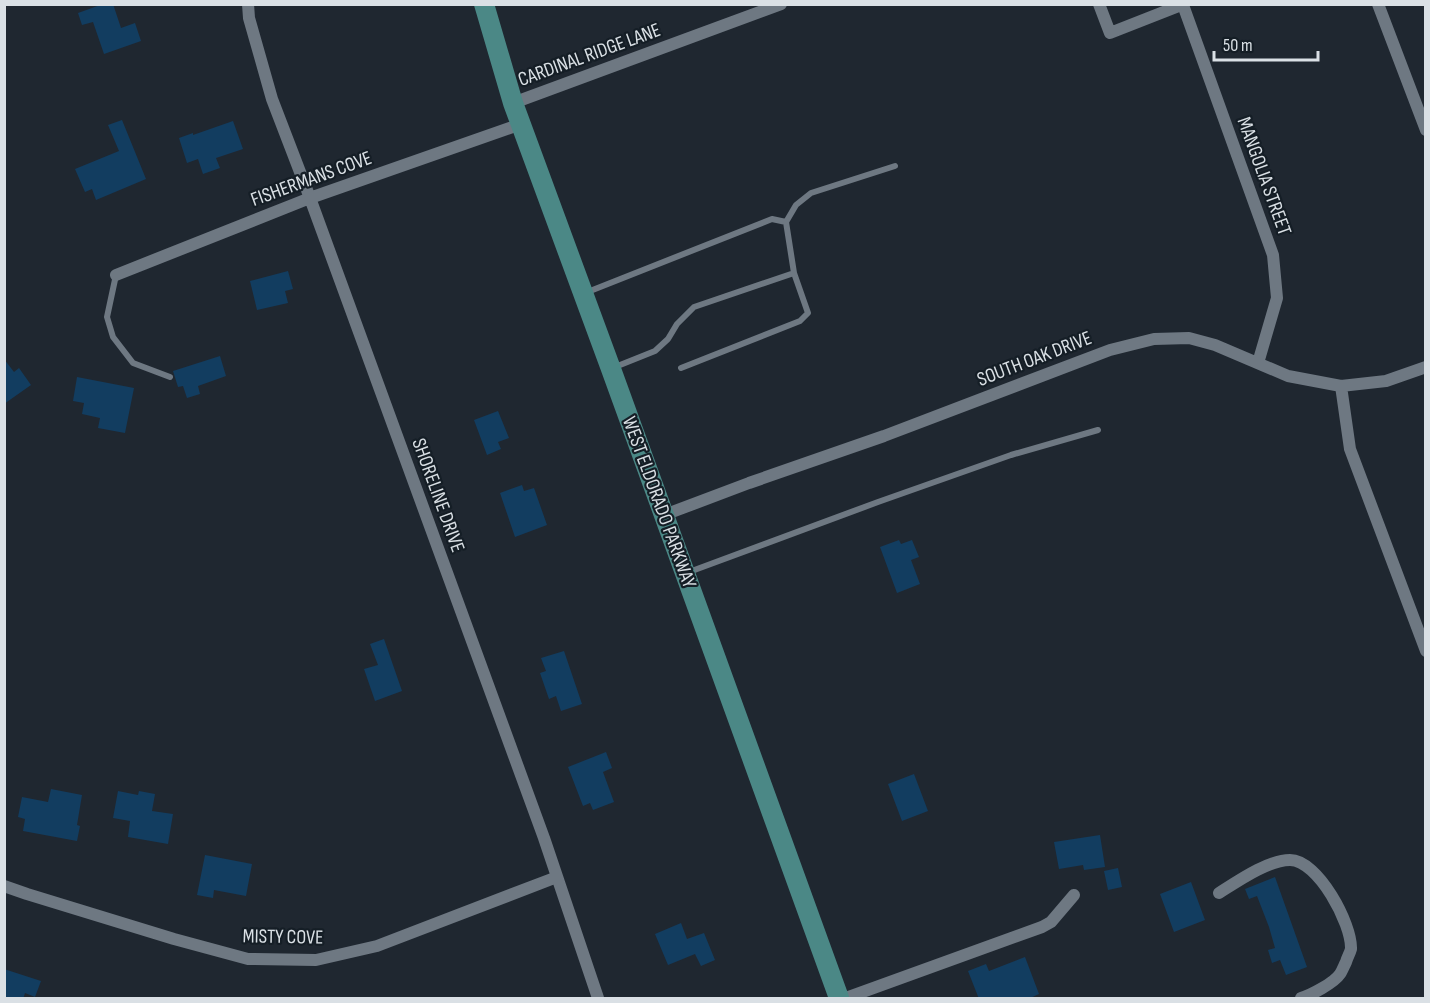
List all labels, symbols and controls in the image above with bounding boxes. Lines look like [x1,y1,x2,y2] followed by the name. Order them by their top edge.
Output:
[515,18,664,92] street label: CARDINAL RIDGE LANE
[1214,24,1318,62] scale bar
[1223,35,1253,56] text: 50 m
[1232,114,1297,239] street label: MANGOLIA STREET
[248,146,375,212] street label: FISHERMANS COVE
[974,326,1095,392] street label: SOUTH OAK DRIVE
[617,413,701,592] street label: WEST ELDORADO PARKWAY
[406,435,470,556] street label: SHORELINE DRIVE
[243,924,323,950] street label: MISTY COVE

